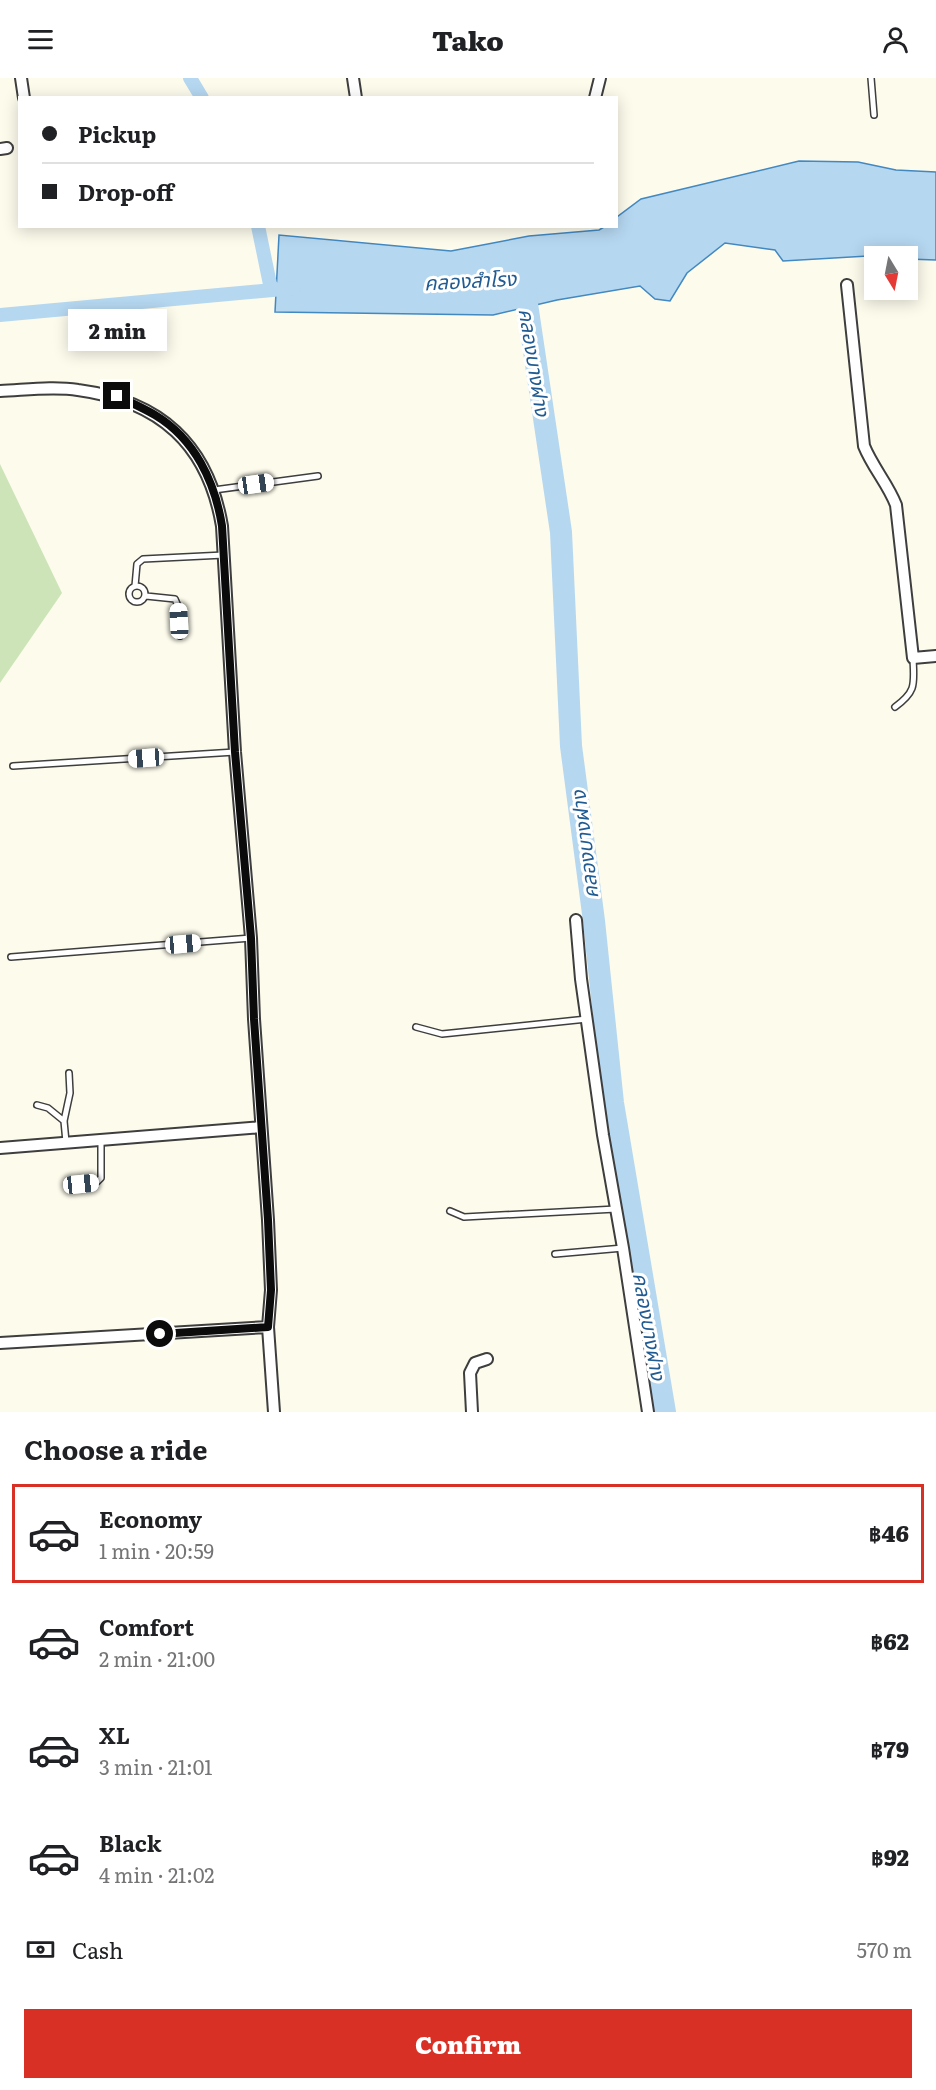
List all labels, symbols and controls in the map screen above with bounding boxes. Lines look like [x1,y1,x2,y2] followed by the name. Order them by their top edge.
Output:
[432,19,504,59] text: Tako
[24,23,57,56] icon: menu
[879,23,912,56] icon: person
[78,117,156,150] text: Pickup
[78,175,174,208] text: Drop-off
[864,246,918,300] north arrow
[864,246,918,300] map controls
[423,262,518,296] water label: คลองสำโรง
[513,306,560,419] water label: คลองบางฝาง
[68,309,166,351] callout: 2 min
[89,315,146,345] text: 2 min
[103,382,130,409] route end
[237,473,275,495] car
[169,603,189,639] car
[127,748,165,768] car
[561,788,605,901] water label: คลองบางฝาง
[164,933,202,955] car
[62,1173,100,1195] car
[627,1270,675,1383] water label: คลองบางฝาง
[146,1320,173,1347] route start
[24,1428,207,1468] text: Choose a ride
[99,1502,202,1535] text: Economy
[27,1507,81,1561] icon: car
[869,1516,909,1549] text: ฿46
[99,1535,214,1565] text: 1 min · 20:59
[99,1610,194,1643] text: Comfort
[27,1615,81,1669] icon: car
[870,1624,909,1657] text: ฿62
[99,1643,215,1673] text: 2 min · 21:00
[99,1718,130,1751] text: XL
[27,1723,81,1777] icon: car
[870,1732,909,1765] text: ฿79
[99,1751,212,1781] text: 3 min · 21:01
[99,1826,161,1859] text: Black
[27,1831,81,1885] icon: car
[871,1840,909,1873] text: ฿92
[99,1859,214,1889] text: 4 min · 21:02
[24,1933,57,1966] icon: cash
[72,1933,123,1966] text: Cash
[857,1934,912,1964] text: 570 m
[24,2009,912,2078] button: Confirm

